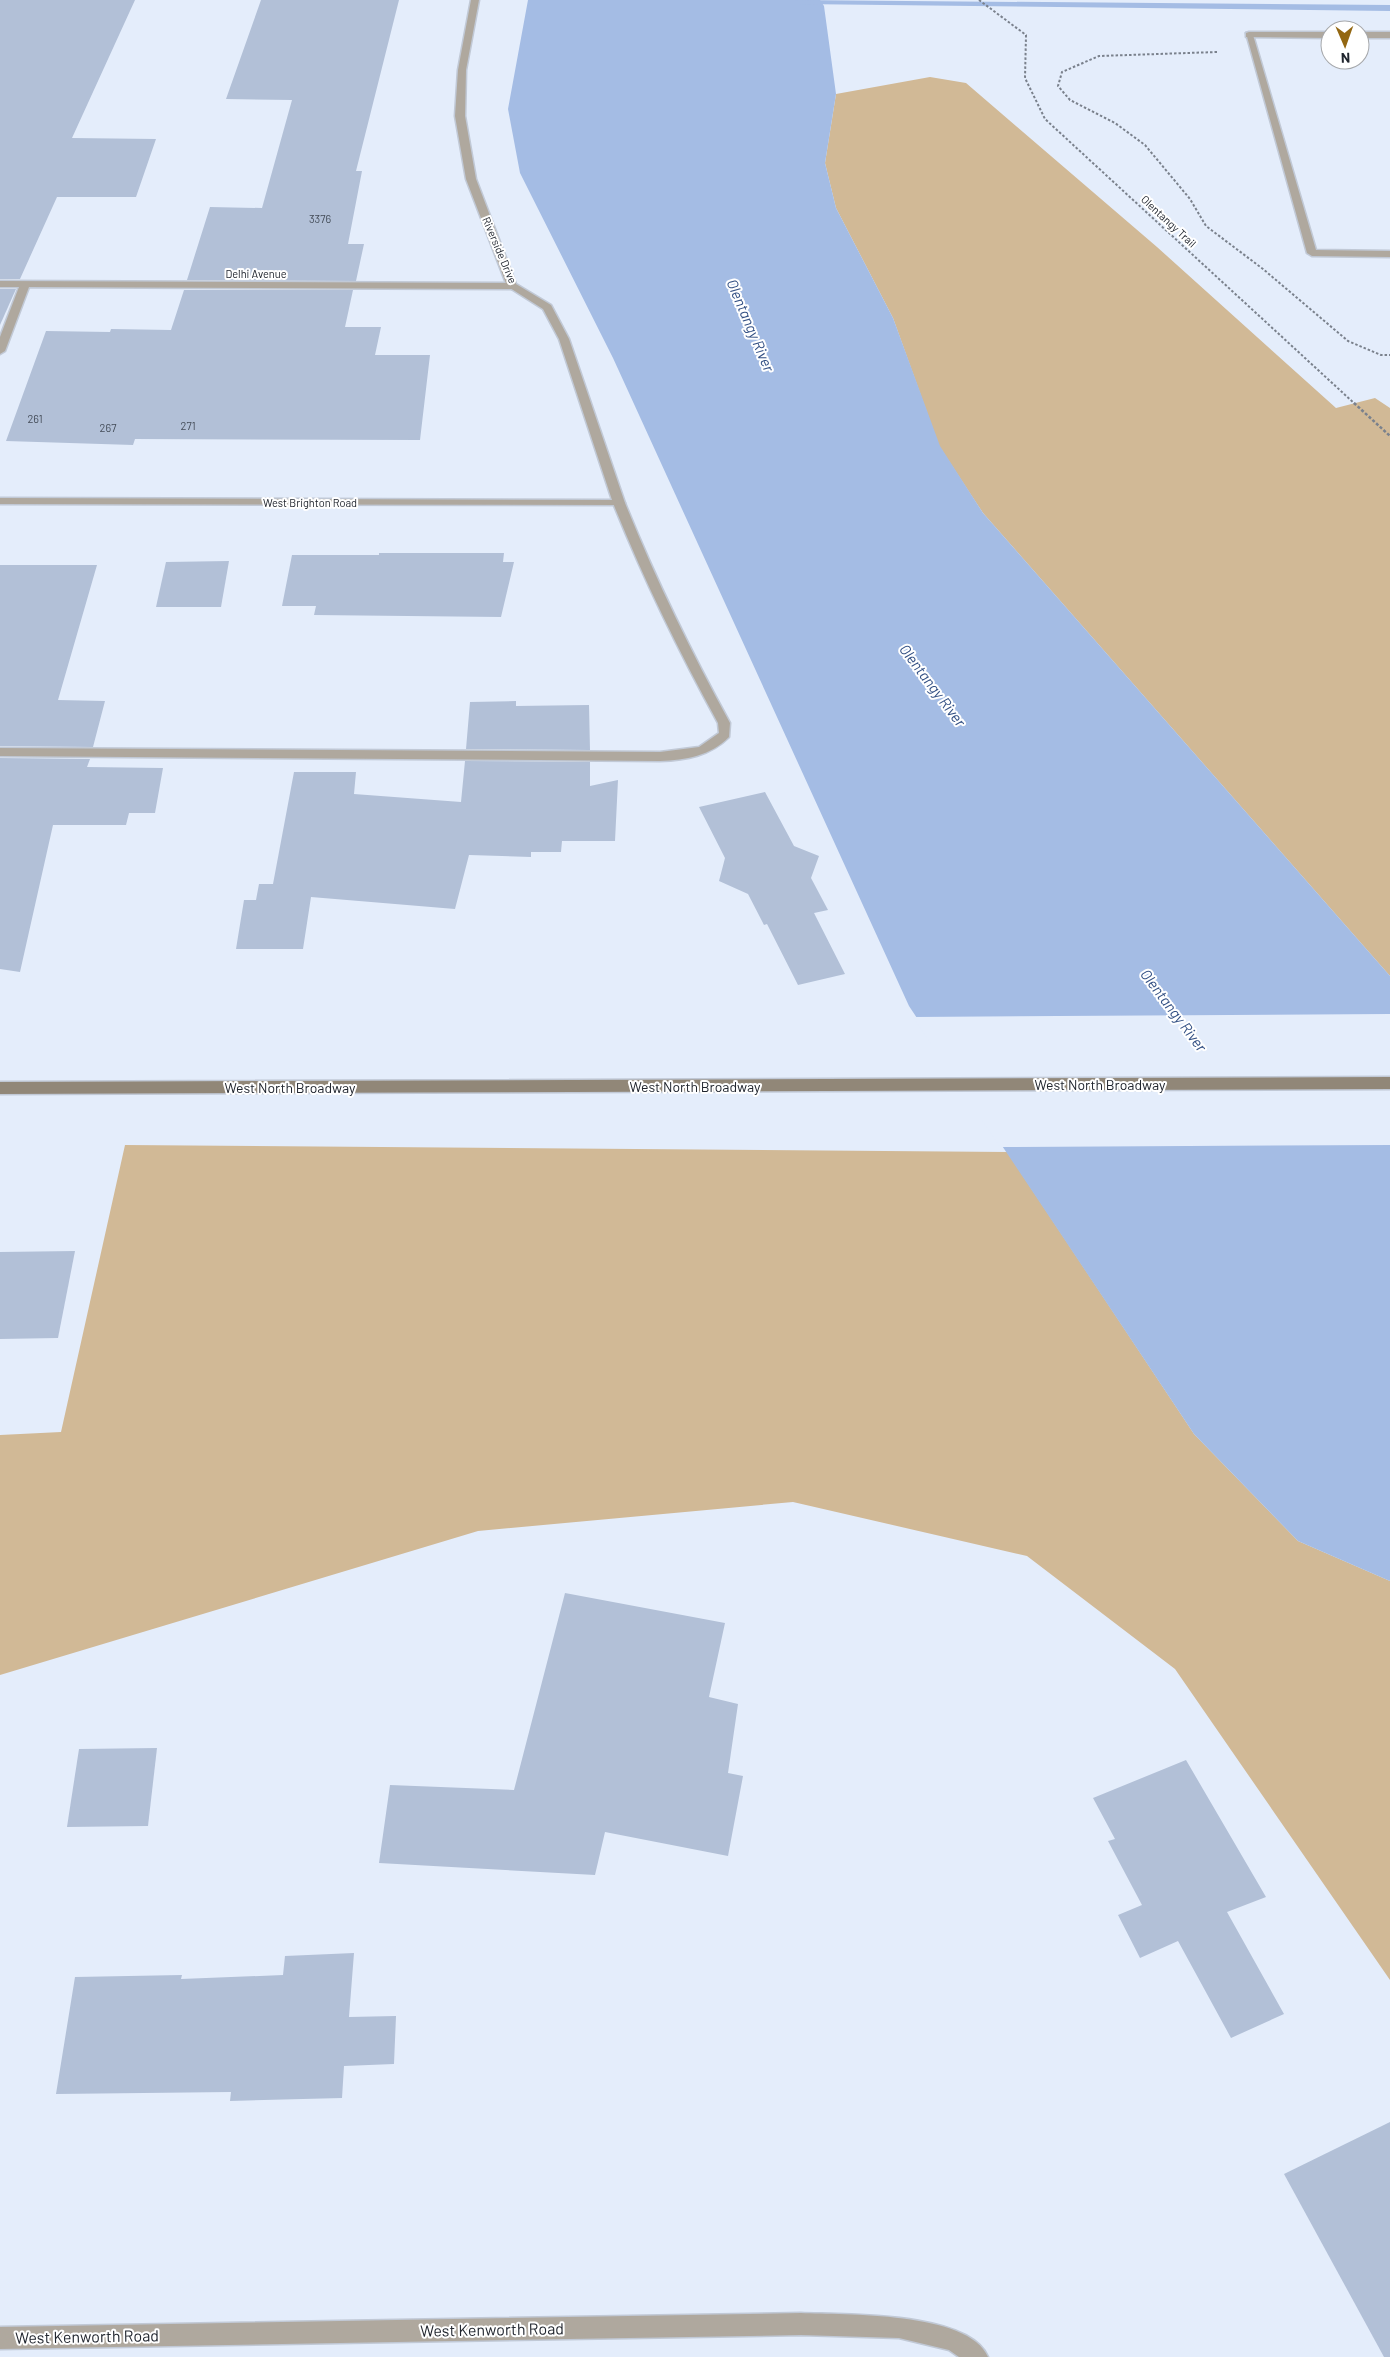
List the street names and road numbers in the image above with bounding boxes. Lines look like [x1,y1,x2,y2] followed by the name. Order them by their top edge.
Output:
[1139,192,1199,250] street label: Olentangy Trail
[480,215,520,285] street label: Riverside Drive
[225,267,287,280] street label: Delhi Avenue
[263,496,357,509] street label: West Brighton Road
[1034,1076,1166,1093] street label: West North Broadway
[629,1078,761,1095] street label: West North Broadway
[224,1079,356,1096] street label: West North Broadway
[420,2318,564,2340] street label: West Kenworth Road
[15,2325,159,2347] street label: West Kenworth Road

